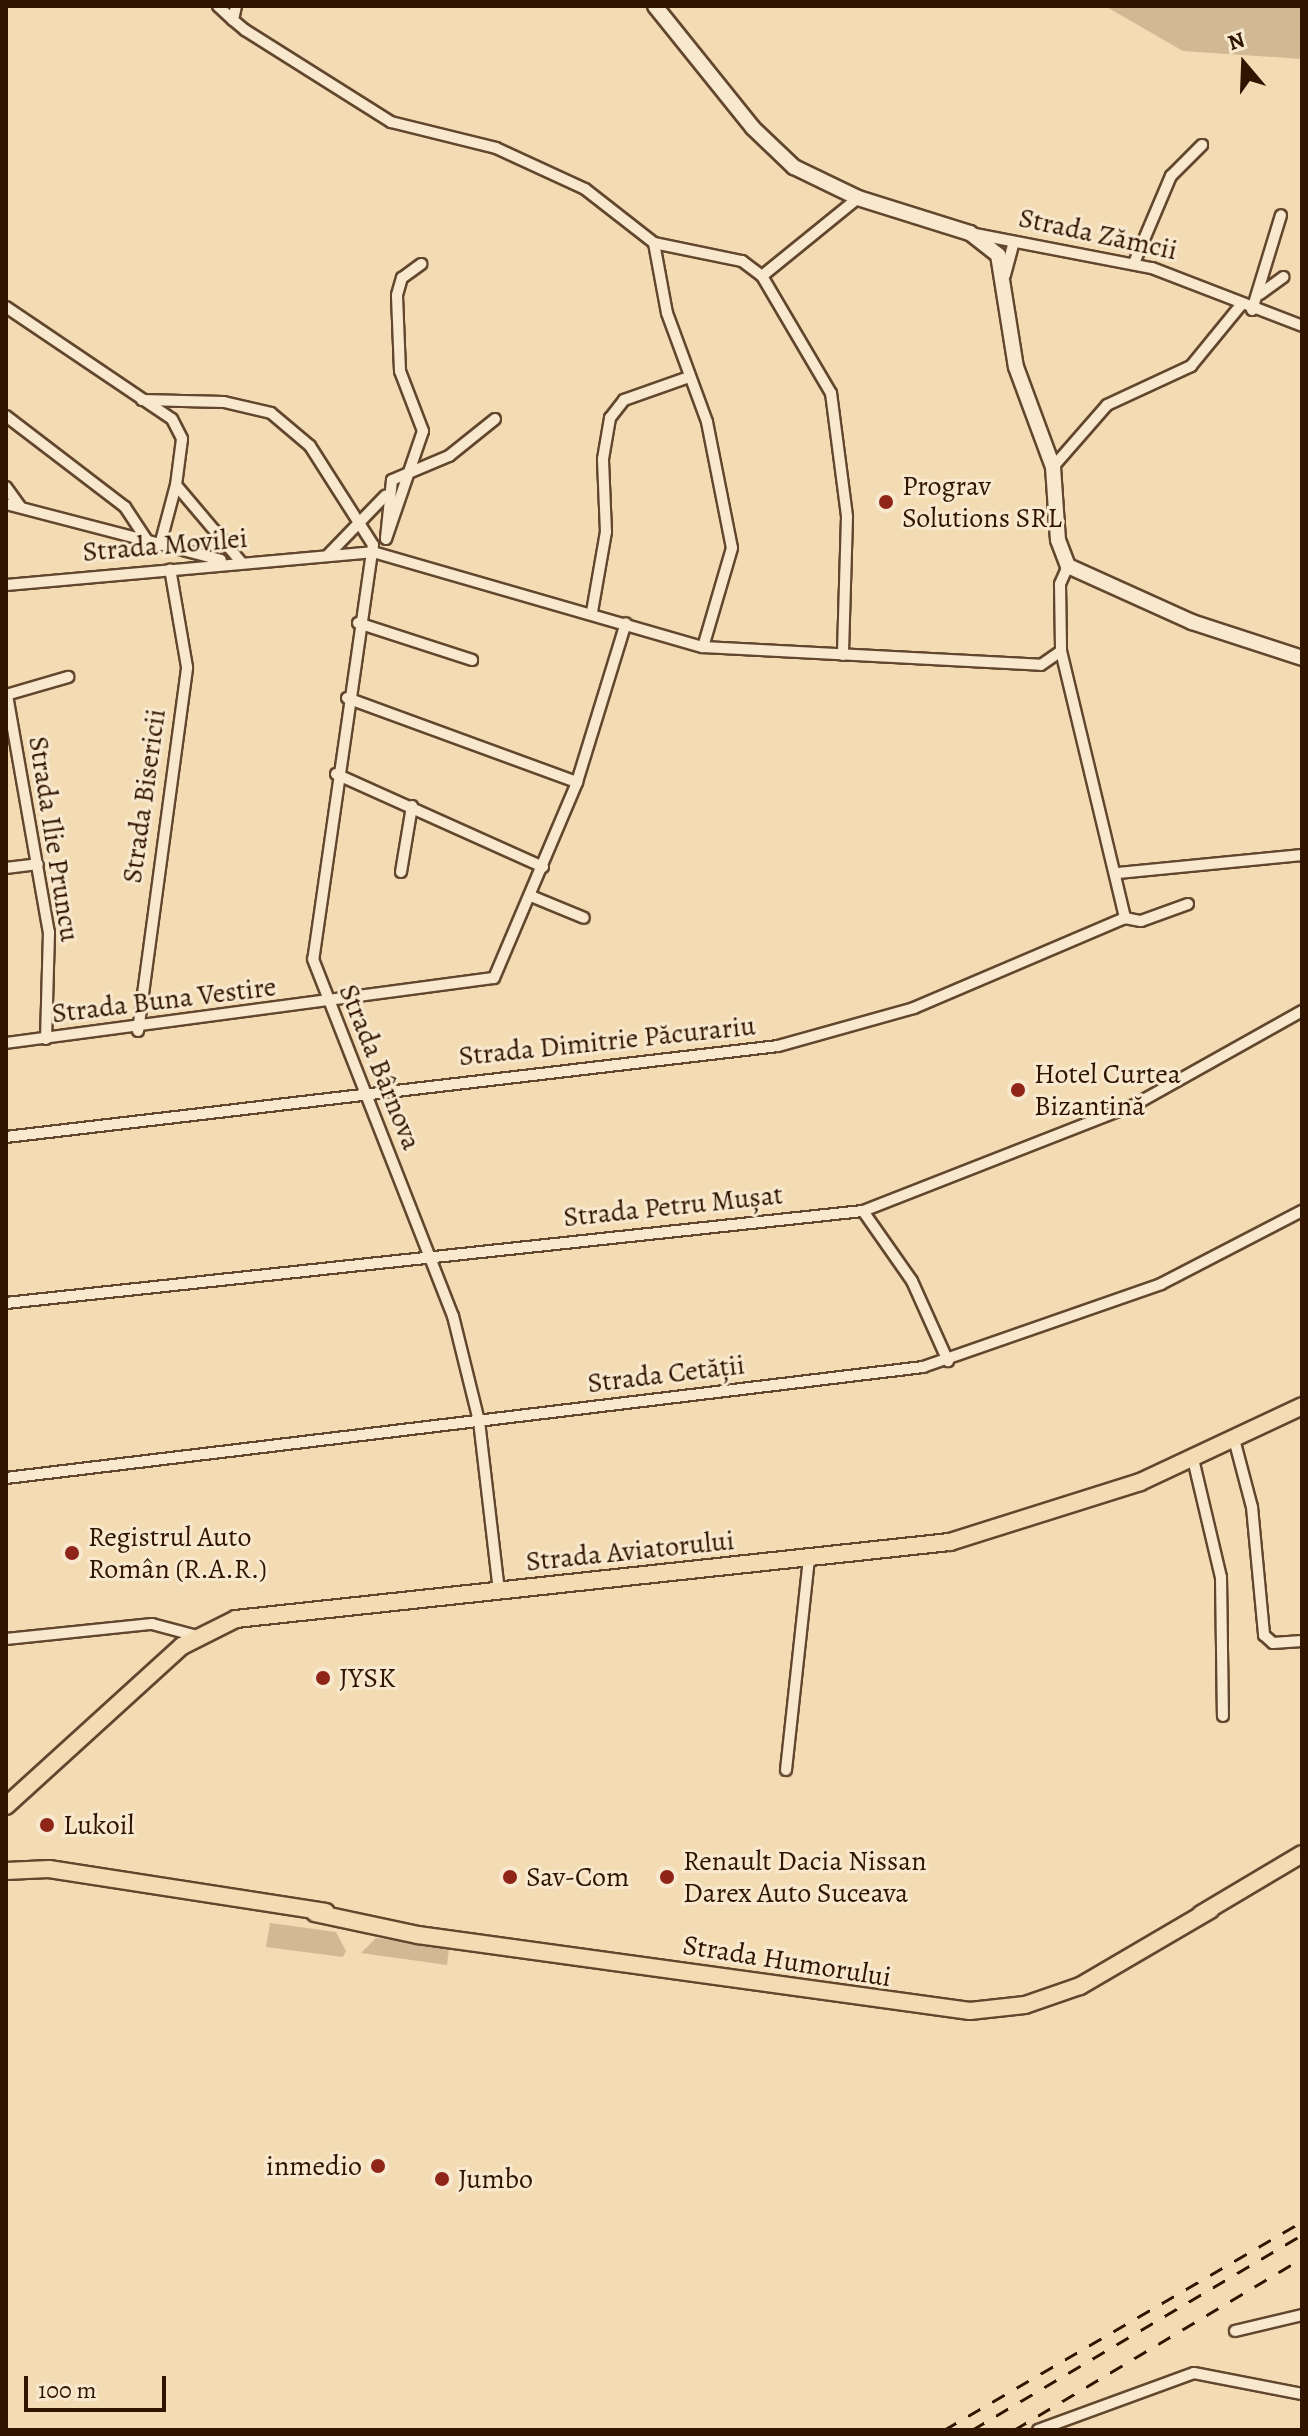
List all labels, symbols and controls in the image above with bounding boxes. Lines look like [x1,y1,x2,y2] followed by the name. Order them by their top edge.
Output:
[1204,24,1284,104] north arrow
[1224,25,1249,58] text: N
[1016,201,1180,267] street label: Strada Zămcii
[902,469,1062,535] place label: Prograv Solutions SRL
[877,493,895,511] marker: Prograv Solutions SRL
[81,521,249,569] street label: Strada Movilei
[115,707,173,885] street label: Strada Bisericii
[21,734,87,944] street label: Strada Ilie Pruncu
[50,970,278,1030] street label: Strada Buna Vestire
[332,979,428,1155] street label: Strada Bârnova
[457,1009,757,1073] street label: Strada Dimitrie Păcurariu
[1034,1057,1181,1123] place label: Hotel Curtea Bizantină
[1009,1081,1027,1099] marker: Hotel Curtea Bizantină
[562,1178,784,1234] street label: Strada Petru Mușat
[586,1348,746,1400] street label: Strada Cetății
[88,1520,267,1586] place label: Registrul Auto Român (R.A.R.)
[524,1523,736,1579] street label: Strada Aviatorului
[63,1544,81,1562] marker: Registrul Auto Român (R.A.R.)
[339,1661,396,1695] place label: JYSK
[314,1669,332,1687] marker: JYSK
[63,1808,134,1842] place label: Lukoil
[38,1816,56,1834] marker: Lukoil
[683,1844,927,1910] place label: Renault Dacia Nissan Darex Auto Suceava
[526,1860,629,1894] place label: Sav-Com
[501,1868,519,1886] marker: Sav-Com
[658,1868,676,1886] marker: Renault Dacia Nissan Darex Auto Suceava
[680,1928,894,1994] street label: Strada Humorului
[266,2149,362,2183] place label: inmedio
[369,2157,387,2175] marker: inmedio
[458,2162,533,2196] place label: Jumbo
[433,2170,451,2188] marker: Jumbo
[28,2360,170,2410] scale bar
[38,2374,97,2406] text: 100 m

